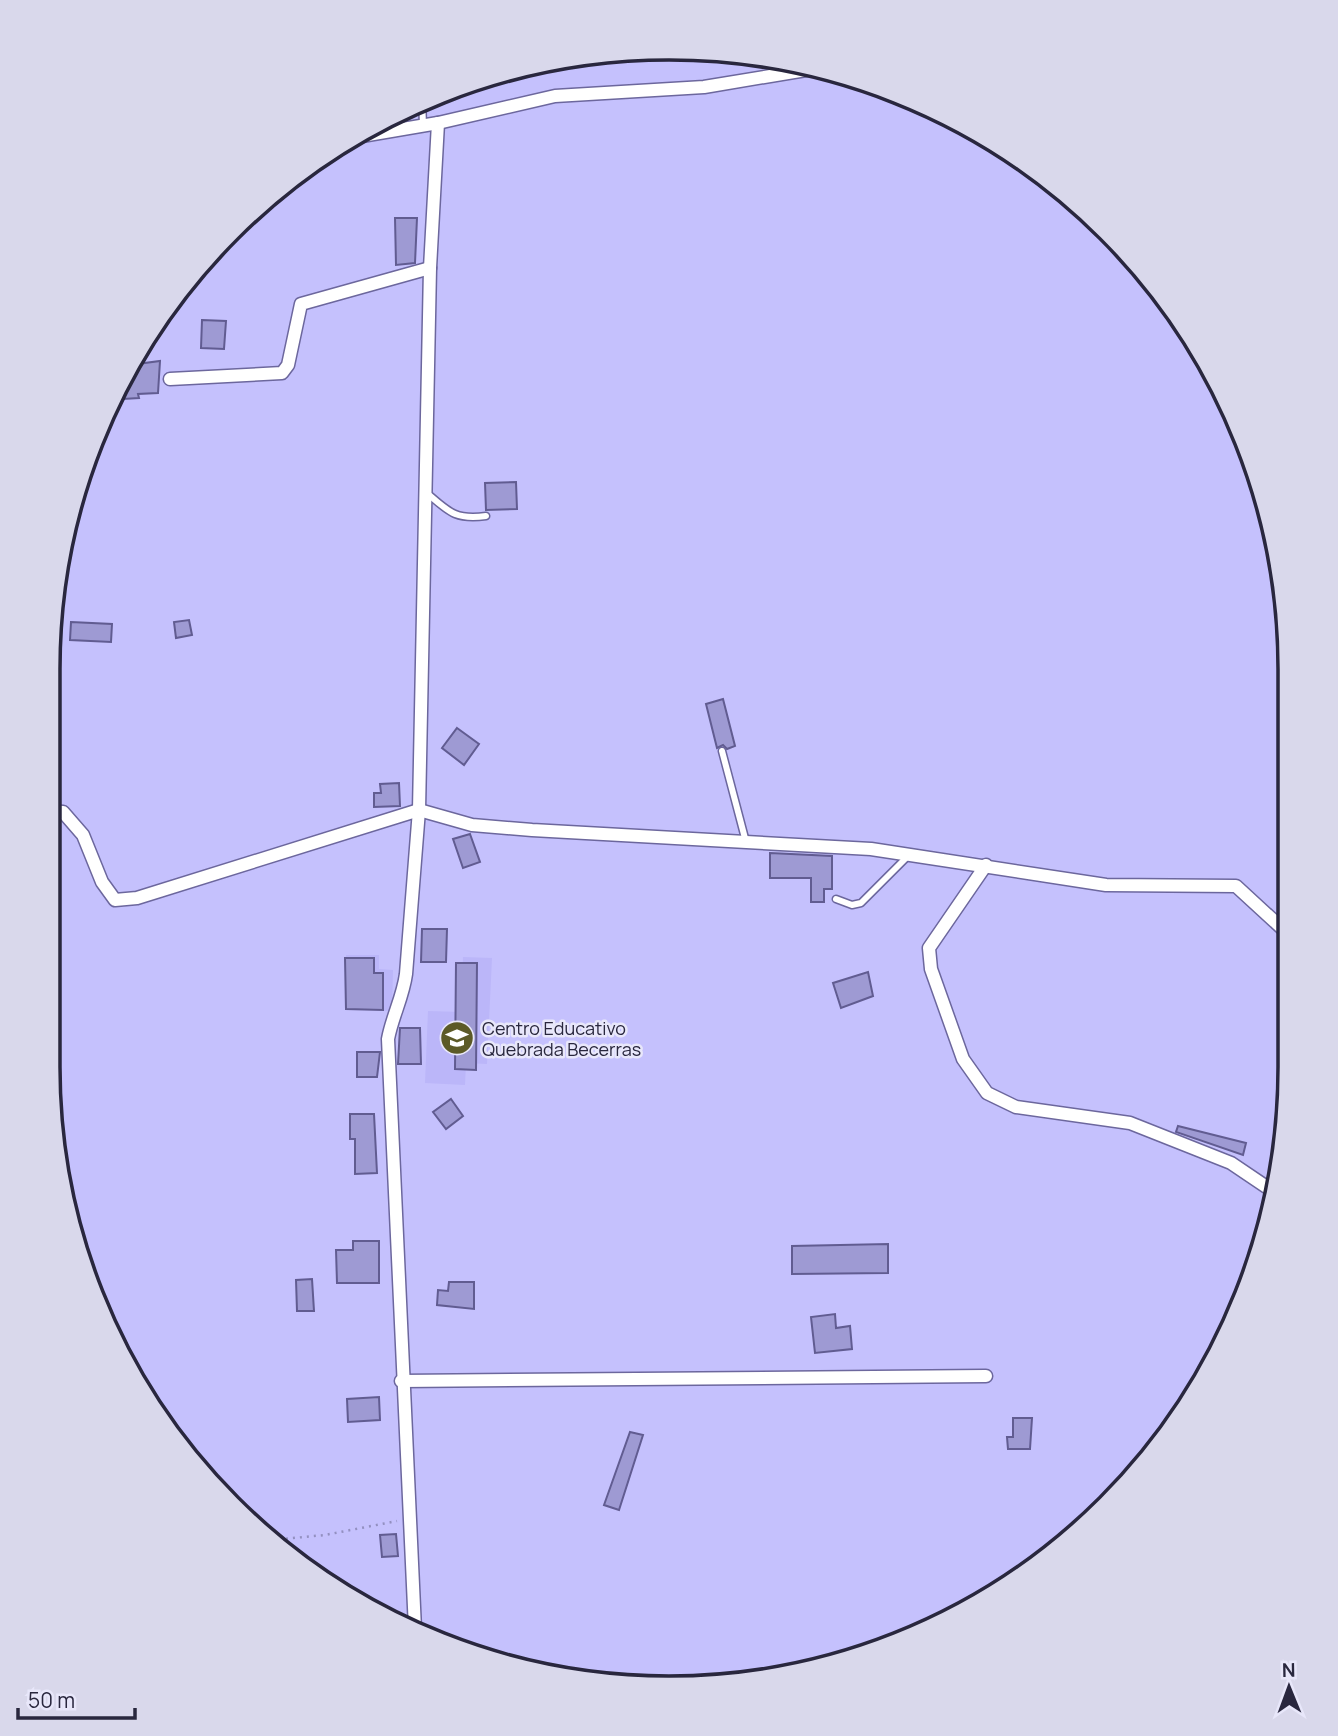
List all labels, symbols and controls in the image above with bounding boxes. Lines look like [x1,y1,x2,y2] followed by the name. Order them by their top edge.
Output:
[482,1016,641,1061] place label: Centro Educativo Quebrada Becerras
[438,1019,476,1057] school or university icon: Centro Educativo Quebrada Becerras
[1254,1652,1324,1722] north arrow
[1282,1657,1296,1683] text: N
[18,1676,135,1720] scale bar
[28,1686,75,1714] text: 50 m

